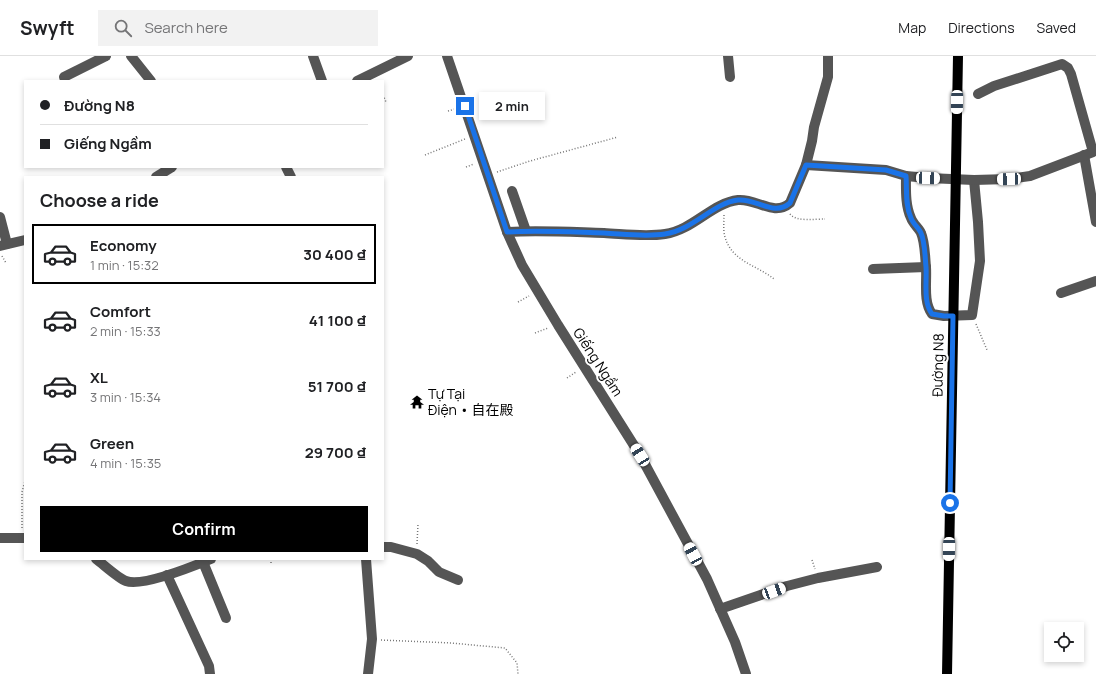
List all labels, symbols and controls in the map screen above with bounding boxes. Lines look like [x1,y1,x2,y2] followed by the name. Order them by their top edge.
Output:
[98,10,378,46] search box
[20,15,74,41] text: Swyft
[112,17,134,39] icon: search
[144,17,228,38] text: Search here
[898,18,926,37] text: Map
[948,18,1015,37] text: Directions
[1037,18,1076,37] text: Saved
[951,90,963,114] car
[479,92,545,120] callout: 2 min
[64,95,135,116] text: Đường N8
[456,97,474,115] route end
[495,97,529,115] text: 2 min
[64,133,152,154] text: Giếng Ngầm
[916,172,940,184] car
[997,173,1021,185] car
[40,188,159,212] text: Choose a ride
[90,235,157,256] text: Economy
[42,236,78,272] icon: car
[303,244,366,265] text: 30 400 ₫
[90,256,159,274] text: 1 min · 15:32
[90,301,151,322] text: Comfort
[42,302,78,338] icon: car
[309,310,366,331] text: 41 100 ₫
[90,322,161,340] text: 2 min · 15:33
[569,324,628,400] street label: Giếng Ngầm
[927,333,948,397] street label: Đường N8
[90,367,108,388] text: XL
[42,368,78,404] icon: car
[308,376,366,397] text: 51 700 ₫
[428,384,514,419] place label: Tự Tại Điện • 自在殿
[90,388,161,406] text: 3 min · 15:34
[409,394,425,410] temple icon: Tự Tại Điện • 自在殿
[90,433,134,454] text: Green
[42,434,78,470] icon: car
[305,442,366,463] text: 29 700 ₫
[629,442,651,468] car
[90,454,161,472] text: 4 min · 15:35
[941,494,959,512] route start
[40,506,368,552] button: Confirm
[943,537,955,561] car
[682,541,704,567] car
[761,581,787,601] car
[1044,622,1084,662] map controls
[1044,622,1084,662] button: locate

